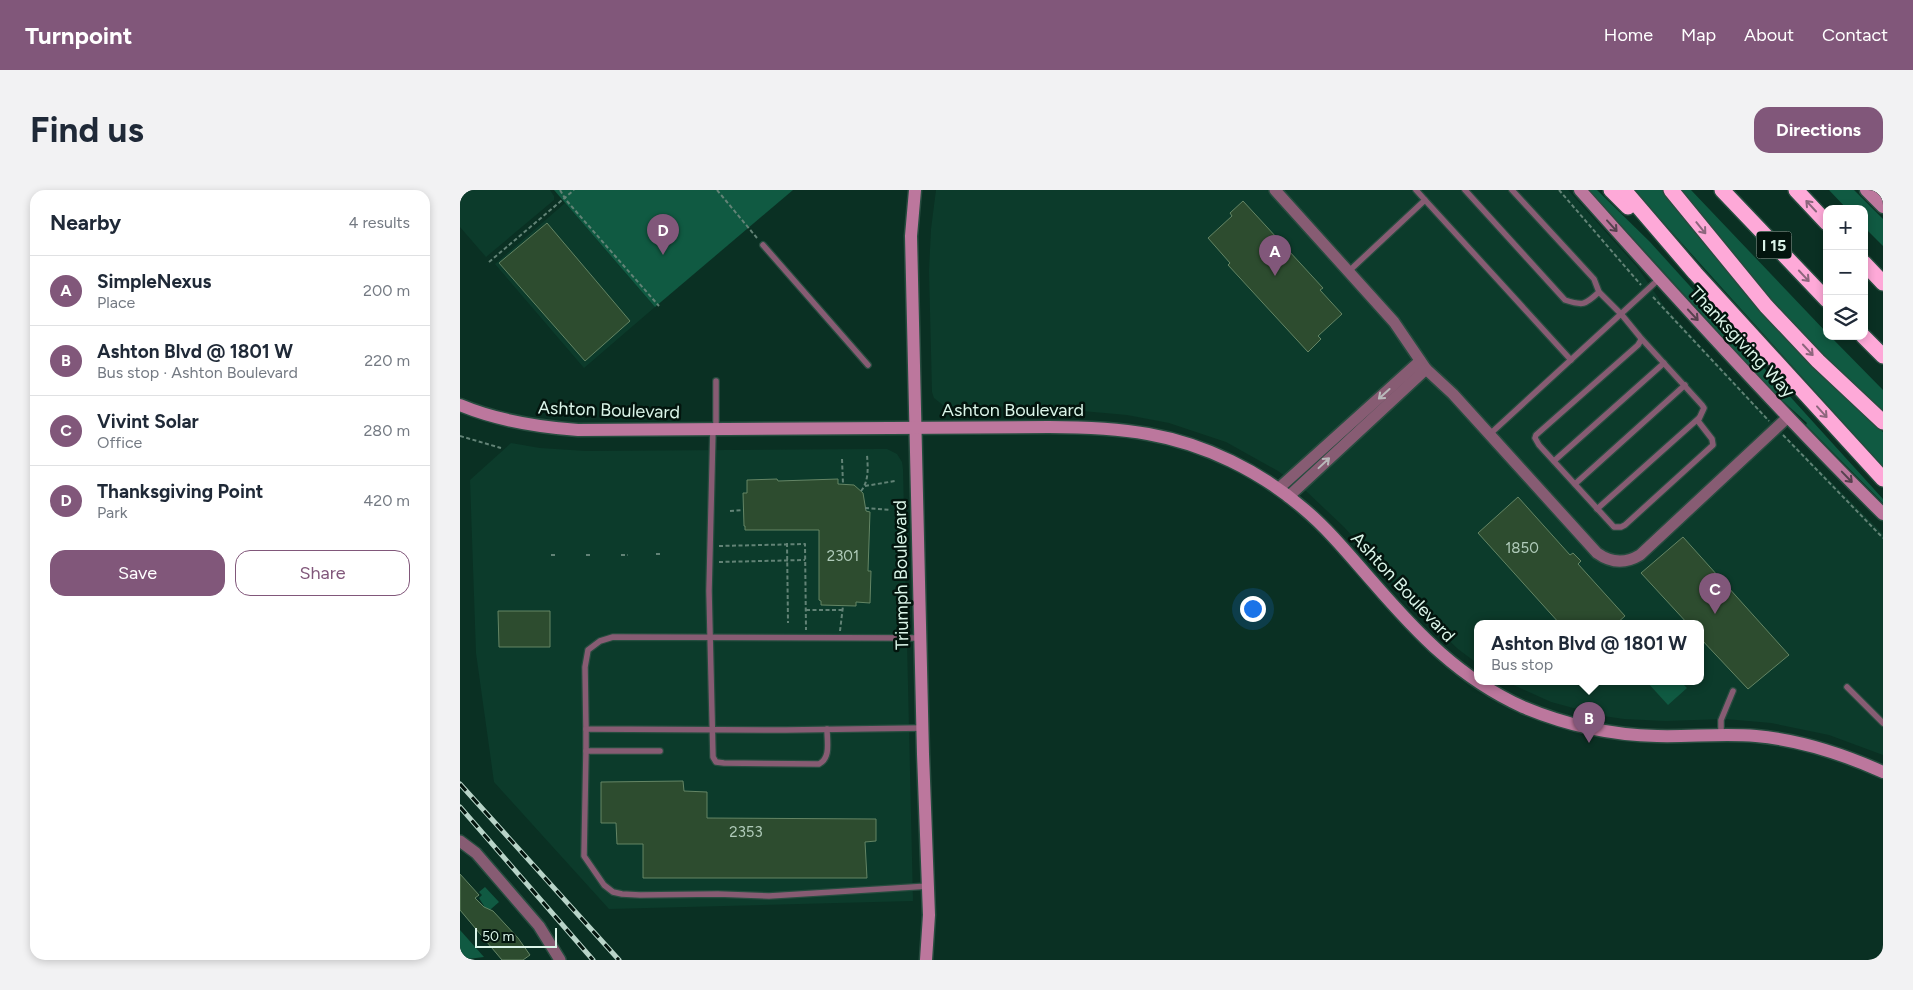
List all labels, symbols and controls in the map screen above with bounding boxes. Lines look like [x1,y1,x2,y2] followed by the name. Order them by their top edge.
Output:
[25,21,132,50] text: Turnpoint
[1604,24,1653,46] text: Home
[1681,24,1716,46] text: Map
[1744,24,1794,46] text: About
[1822,24,1888,46] text: Contact
[1754,107,1883,153] button: Directions
[30,109,144,151] text: Find us
[1805,200,1817,213] one-way arrow
[1823,205,1868,340] map controls
[1823,205,1868,250] button: +
[50,210,121,235] text: Nearby
[349,213,410,232] text: 4 results
[647,214,679,255] pin: D
[1606,220,1618,233] one-way arrow
[1696,221,1707,234] one-way arrow
[1756,232,1792,258] road number: I 15
[1259,235,1291,276] pin: A
[1823,250,1868,295] button: −
[97,270,211,293] text: SimpleNexus
[1798,270,1810,283] one-way arrow
[60,281,72,300] text: A
[363,281,410,300] text: 200 m
[1685,282,1800,403] street label: Thanksgiving Way
[97,293,135,312] text: Place
[1823,295,1868,340] button: layers
[1687,308,1699,321] one-way arrow
[97,340,293,363] text: Ashton Blvd @ 1801 W
[1802,344,1814,357] one-way arrow
[61,351,71,370] text: B
[364,351,410,370] text: 220 m
[97,363,298,382] text: Bus stop · Ashton Boulevard
[1377,388,1390,399] one-way arrow
[538,397,680,423] street label: Ashton Boulevard
[942,399,1084,421] street label: Ashton Boulevard
[1816,406,1828,419] one-way arrow
[97,410,199,433] text: Vivint Solar
[60,421,72,440] text: C
[363,421,410,440] text: 280 m
[97,433,142,452] text: Office
[1318,458,1331,469] one-way arrow
[1841,471,1853,483] one-way arrow
[97,480,263,503] text: Thanksgiving Point
[60,491,72,510] text: D
[363,491,410,510] text: 420 m
[889,500,913,650] street label: Triumph Boulevard
[97,503,127,522] text: Park
[1346,527,1460,647] street label: Ashton Boulevard
[1505,539,1539,557] house number: 1850
[827,547,859,565] house number: 2301
[50,550,225,596] button: Save
[235,550,410,596] button: Share
[1699,573,1731,614] pin: C
[1240,596,1266,622] your location
[1474,620,1704,685] popup
[1491,632,1687,655] text: Ashton Blvd @ 1801 W
[1491,655,1553,674] text: Bus stop
[1573,702,1605,743] pin: B
[729,823,763,841] house number: 2353
[475,925,558,948] scale bar
[482,928,514,945] text: 50 m

